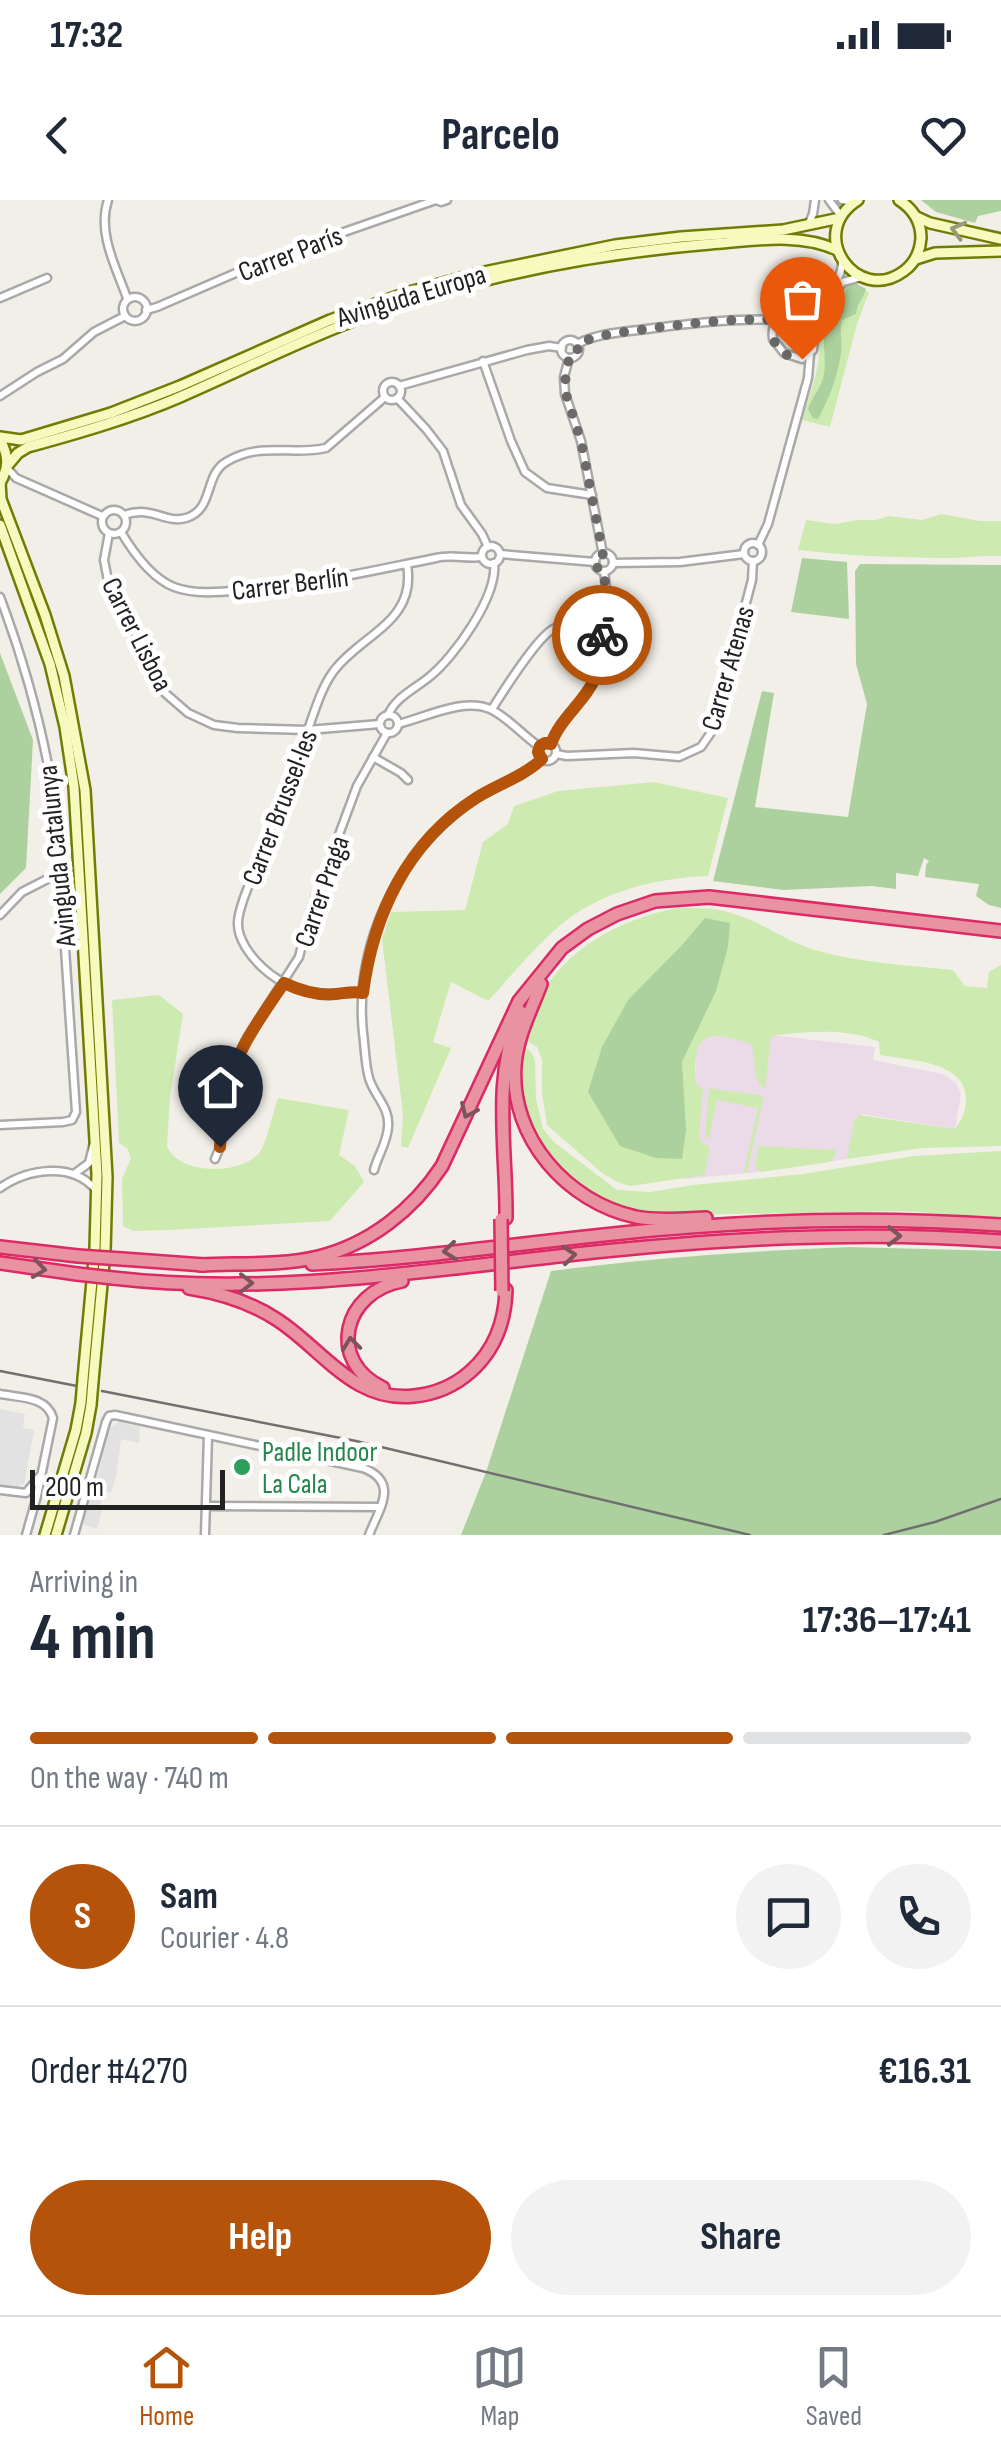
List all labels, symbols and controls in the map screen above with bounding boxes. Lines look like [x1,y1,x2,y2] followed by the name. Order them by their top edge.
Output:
[50,13,123,58] text: 17:32
[30,108,85,163] icon: back
[441,108,560,163] text: Parcelo
[916,108,971,163] icon: heart
[234,220,347,289] street label: Carrer París
[949,221,967,242] one-way arrow
[760,257,845,360] pin
[332,258,490,335] street label: Avinguda Europa
[775,272,830,327] icon: bag
[230,561,350,608] street label: Carrer Berlín
[94,572,179,697] street label: Carrer Lisboa
[552,585,652,685] courier
[695,602,762,734] street label: Carrer Atenas
[575,608,630,663] icon: bike
[236,725,325,890] street label: Carrer Brussel·les
[32,763,84,949] street label: Avinguda Catalunya
[288,832,357,951] street label: Carrer Praga
[178,1045,263,1148] pin
[193,1060,248,1115] icon: home
[460,1101,480,1119] one-way arrow
[886,1225,902,1247] one-way arrow
[442,1240,458,1261] one-way arrow
[562,1245,578,1266] one-way arrow
[30,1257,47,1278] one-way arrow
[238,1272,254,1293] one-way arrow
[342,1336,363,1352] one-way arrow
[262,1436,377,1501] place label: Padle Indoor La Cala
[231,1456,253,1478] marker: Padle Indoor La Cala
[30,1465,225,1510] scale bar
[45,1471,104,1504] text: 200 m
[30,1563,138,1602] text: Arriving in
[802,1598,971,1643] text: 17:36–17:41
[30,1600,156,1678] text: 4 min
[30,1759,229,1798] text: On the way · 740 m
[736,1864,841,1969] button: chat
[866,1864,971,1969] button: phone
[160,1874,218,1919] text: Sam
[74,1894,91,1939] text: S
[160,1919,289,1958] text: Courier · 4.8
[30,2049,188,2094] text: Order #4270
[878,2049,971,2094] text: €16.31
[30,2180,491,2295] button: Help
[511,2180,971,2295] button: Share
[139,2340,194,2433] tab: Home
[472,2340,527,2433] tab: Map
[806,2340,862,2433] tab: Saved

